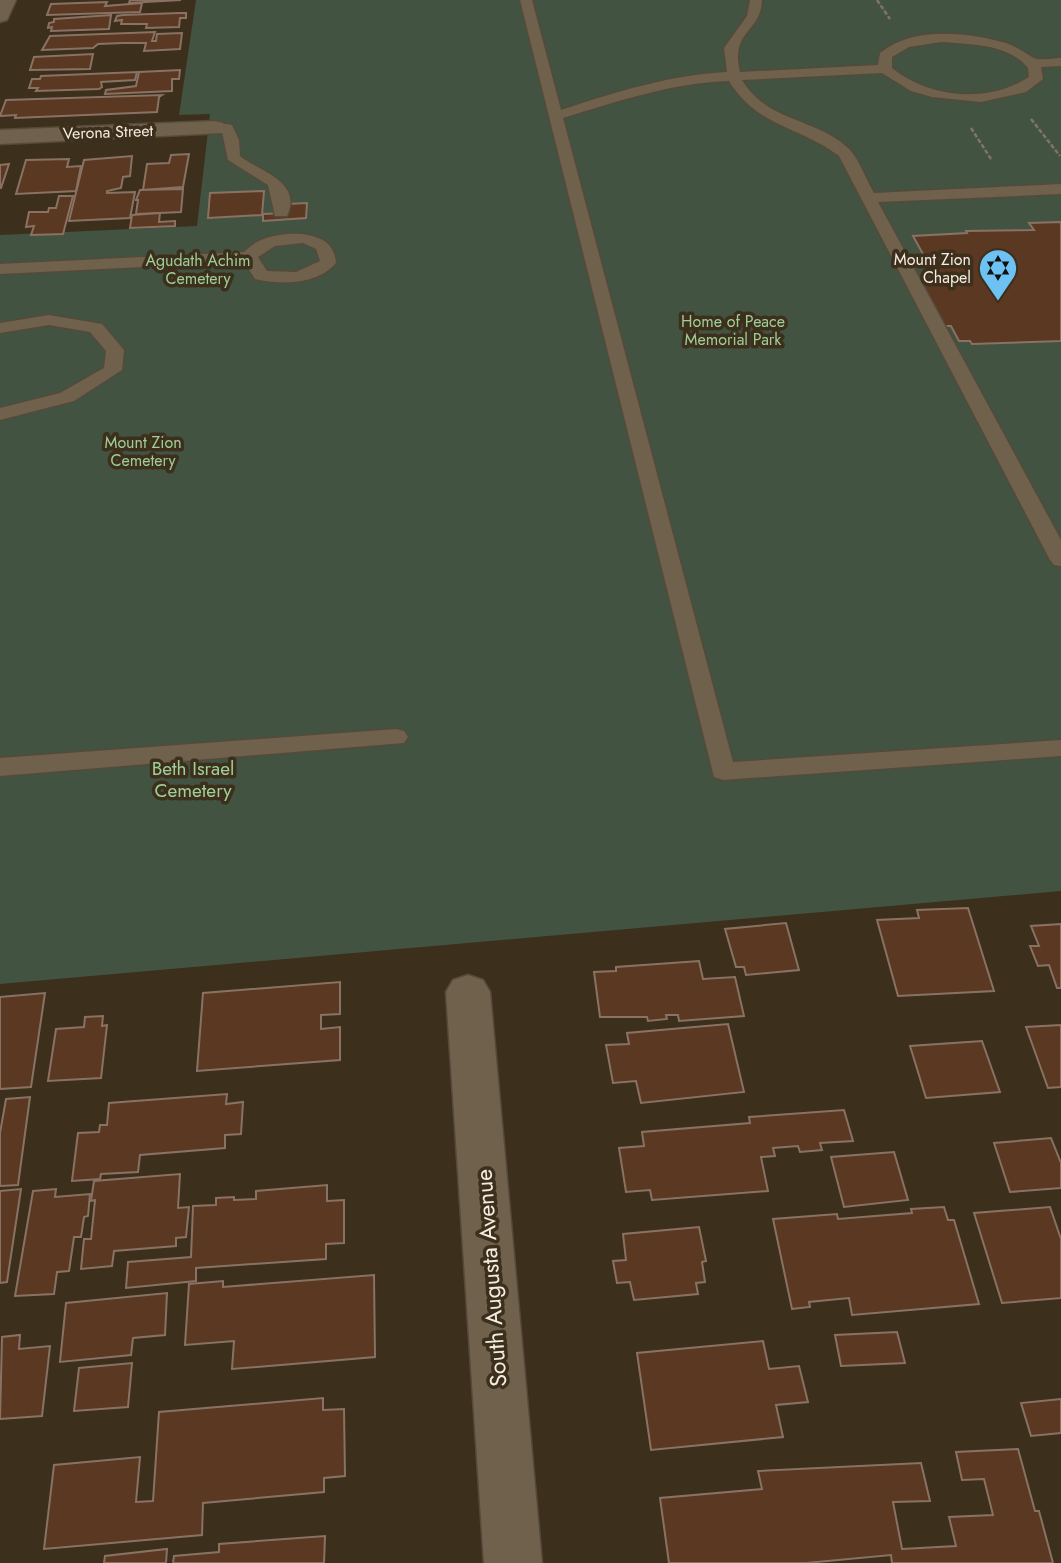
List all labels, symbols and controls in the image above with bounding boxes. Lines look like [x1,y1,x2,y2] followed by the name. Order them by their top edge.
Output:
[62,119,154,145] street label: Verona Street
[977,247,1019,302] synagogue icon: Mount Zion Chapel
[894,248,971,289] place label: Mount Zion Chapel
[145,249,251,290] park label: Agudath Achim Cemetery
[681,310,785,351] park label: Home of Peace Memorial Park
[104,431,182,472] park label: Mount Zion Cemetery
[152,755,234,804] park label: Beth Israel Cemetery
[466,1168,516,1388] street label: South Augusta Avenue

